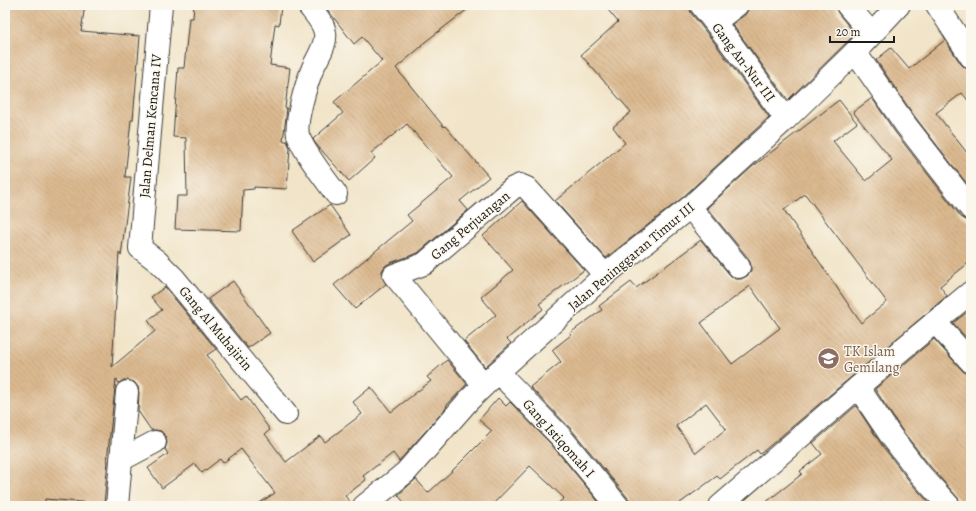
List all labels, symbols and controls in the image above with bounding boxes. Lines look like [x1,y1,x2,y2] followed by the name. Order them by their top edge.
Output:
[830,18,894,44] scale bar
[708,19,780,106] street label: Gang An-Nur III
[836,24,860,40] text: 20 m
[135,53,166,199] street label: Jalan Delman Kencana IV
[427,186,514,264] street label: Gang Perjuangan
[564,198,699,315] street label: Jalan Peninggaran Timur III
[175,282,257,375] street label: Gang Al Muhajirin
[844,342,900,377] place label: TK Islam Gemilang
[816,346,842,372] school or university icon: TK Islam Gemilang
[518,395,599,482] street label: Gang Istiqomah I

